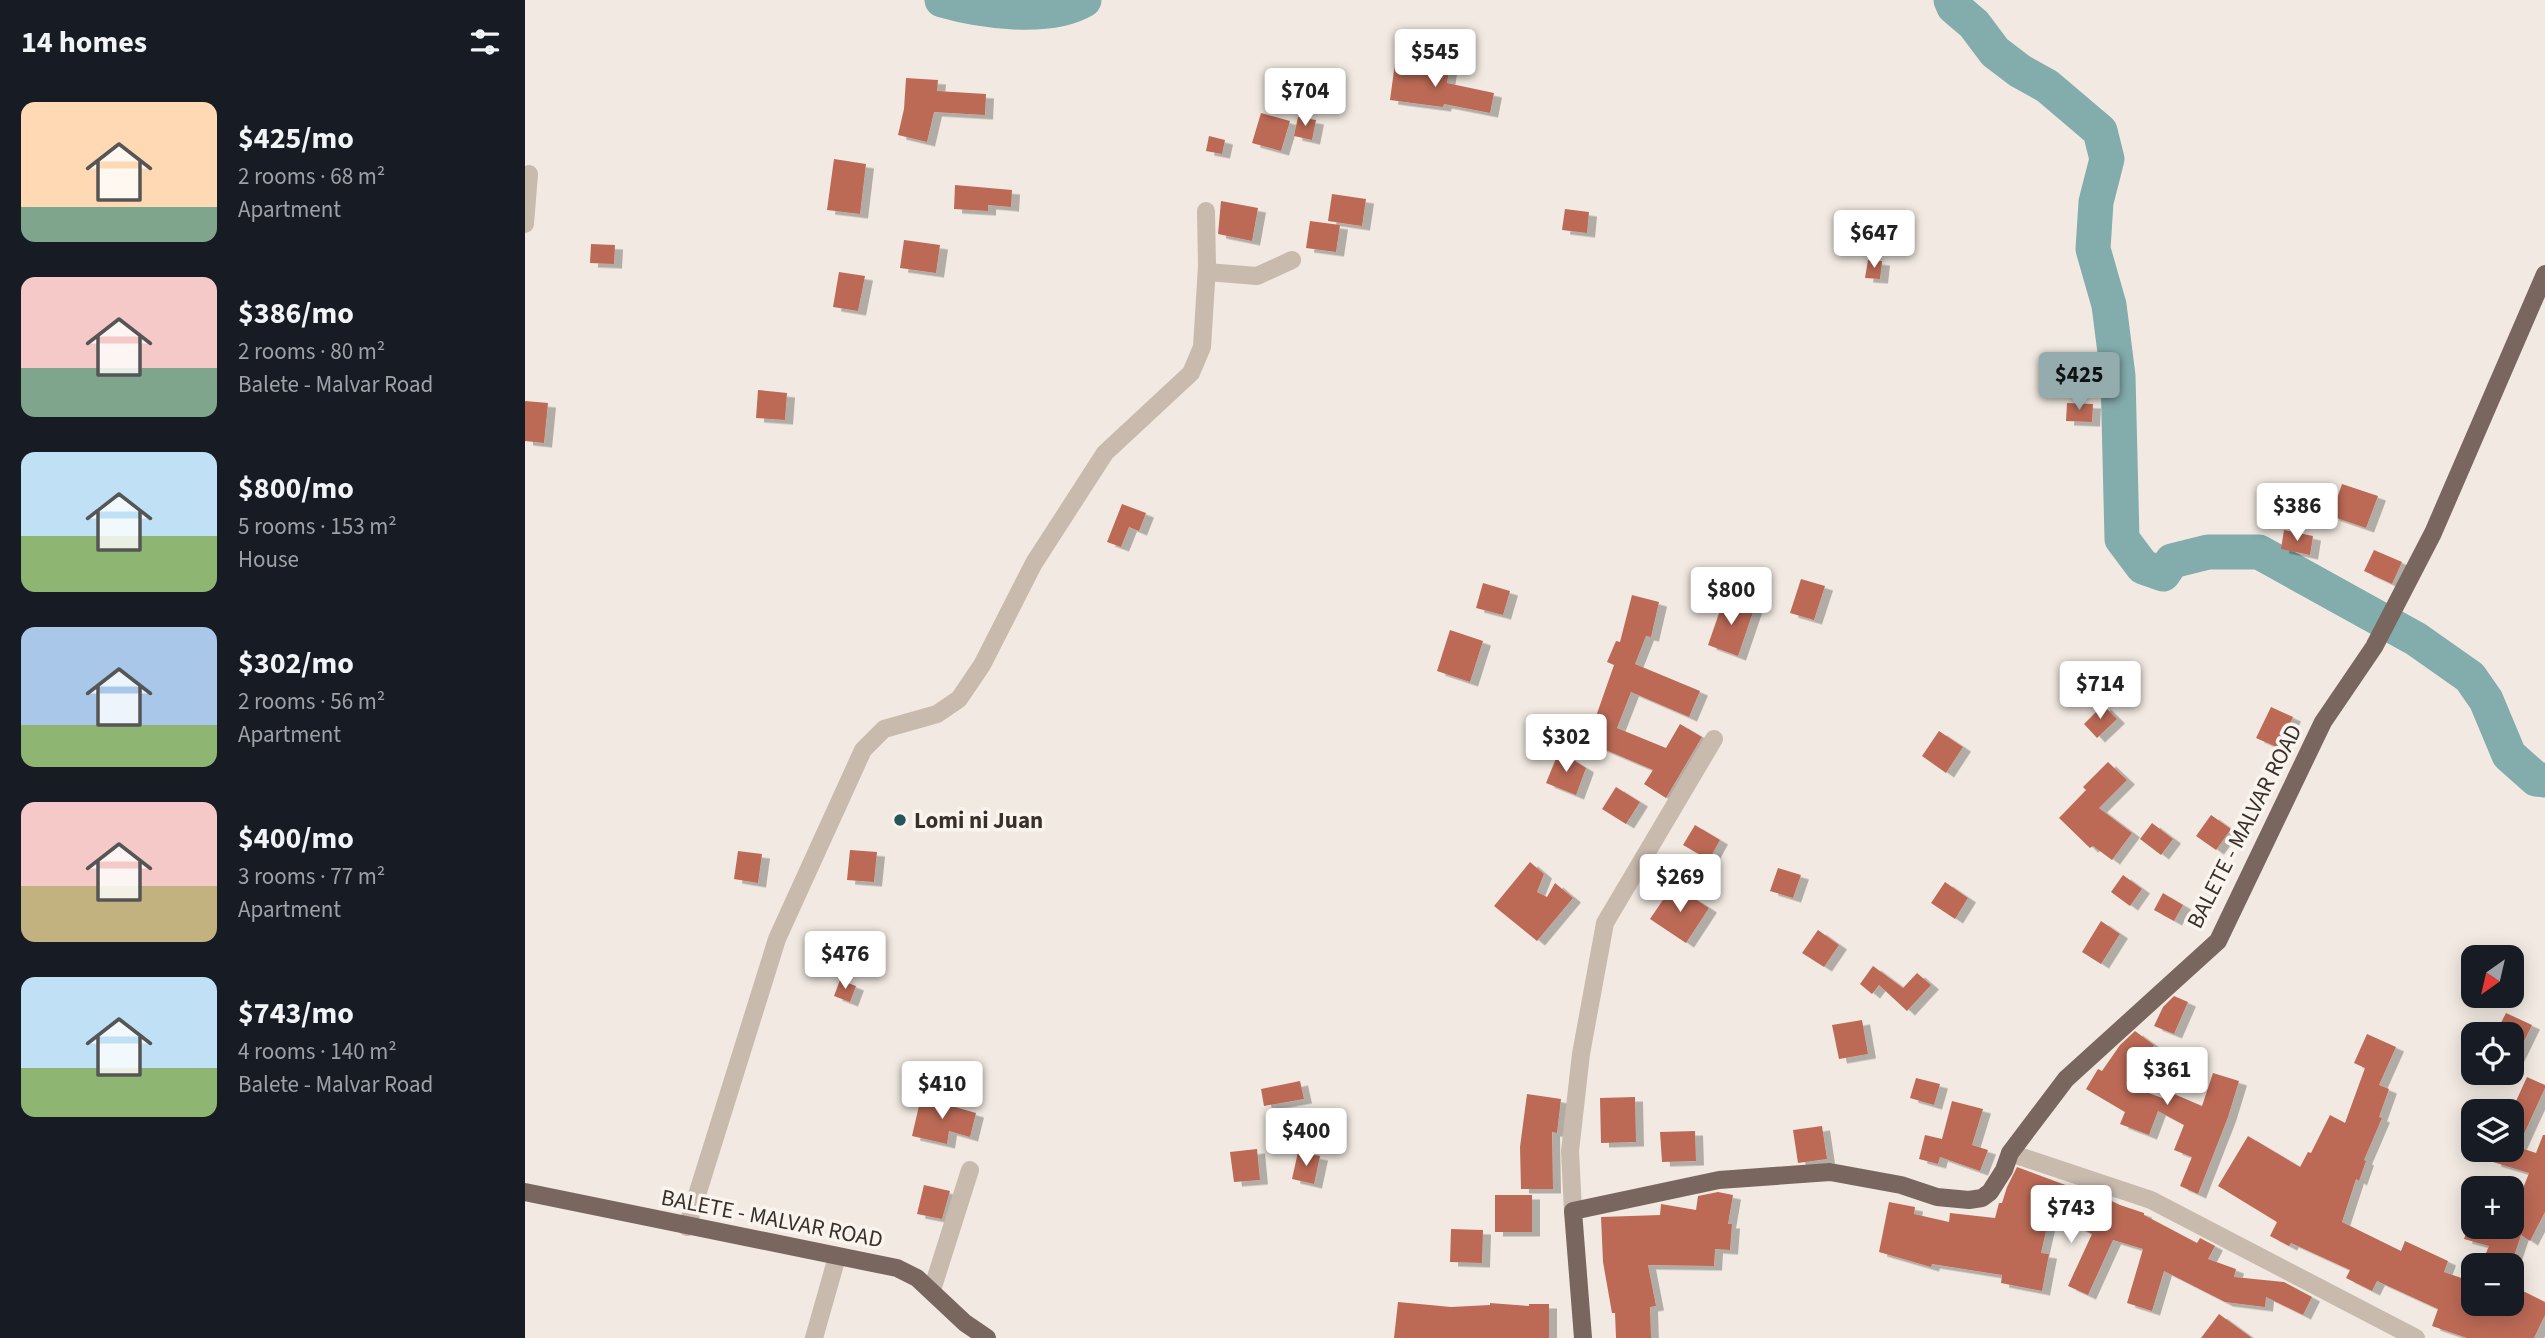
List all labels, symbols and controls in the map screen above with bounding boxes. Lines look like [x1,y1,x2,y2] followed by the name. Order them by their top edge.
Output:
[21,21,147,64] text: 14 homes
[466,23,504,61] icon: filters
[1394,29,1476,89] pin: $545
[1411,35,1459,68] text: $545
[1264,68,1346,128] pin: $704
[1281,74,1329,107] text: $704
[238,117,354,160] text: $425/mo
[77,130,161,214] icon: home
[238,160,385,193] text: 2 rooms · 68 m²
[238,193,341,226] text: Apartment
[1833,210,1915,270] pin: $647
[1850,216,1898,249] text: $647
[238,292,354,335] text: $386/mo
[77,305,161,389] icon: home
[238,335,385,368] text: 2 rooms · 80 m²
[2038,352,2120,412] pin: $425
[2055,358,2103,391] text: $425
[238,368,433,401] text: Balete - Malvar Road
[238,467,354,510] text: $800/mo
[77,480,161,564] icon: home
[2256,484,2338,543] pin: $386
[2273,489,2321,522] text: $386
[238,510,397,543] text: 5 rooms · 153 m²
[238,543,299,576] text: House
[1690,568,1772,627] pin: $800
[1707,573,1755,606] text: $800
[238,642,354,685] text: $302/mo
[77,655,161,739] icon: home
[2059,662,2141,721] pin: $714
[2076,667,2124,700] text: $714
[238,685,385,718] text: 2 rooms · 56 m²
[1525,714,1607,774] pin: $302
[238,718,341,751] text: Apartment
[2179,718,2310,934] street label: BALETE - MALVAR ROAD
[1542,720,1590,753] text: $302
[914,804,1043,837] place label: Lomi ni Juan
[892,812,908,828] marker: Lomi ni Juan
[238,817,354,860] text: $400/mo
[77,830,161,914] icon: home
[1639,855,1721,914] pin: $269
[238,860,385,893] text: 3 rooms · 77 m²
[1656,860,1704,893] text: $269
[238,893,341,926] text: Apartment
[804,932,886,991] pin: $476
[821,937,869,970] text: $476
[2461,945,2523,1008] north arrow
[2461,945,2524,1316] map controls
[238,992,354,1035] text: $743/mo
[77,1005,161,1089] icon: home
[2461,1022,2524,1085] button: locate
[238,1035,397,1068] text: 4 rooms · 140 m²
[2126,1048,2208,1107] pin: $361
[2143,1053,2191,1086] text: $361
[901,1062,983,1121] pin: $410
[918,1067,966,1100] text: $410
[238,1068,433,1101] text: Balete - Malvar Road
[2461,1099,2524,1162] button: layers
[1265,1108,1347,1168] pin: $400
[1282,1114,1330,1147] text: $400
[2461,1176,2524,1239] button: +
[658,1181,886,1256] street label: BALETE - MALVAR ROAD
[2030,1186,2112,1245] pin: $743
[2047,1191,2095,1224] text: $743
[2461,1253,2524,1316] button: −

